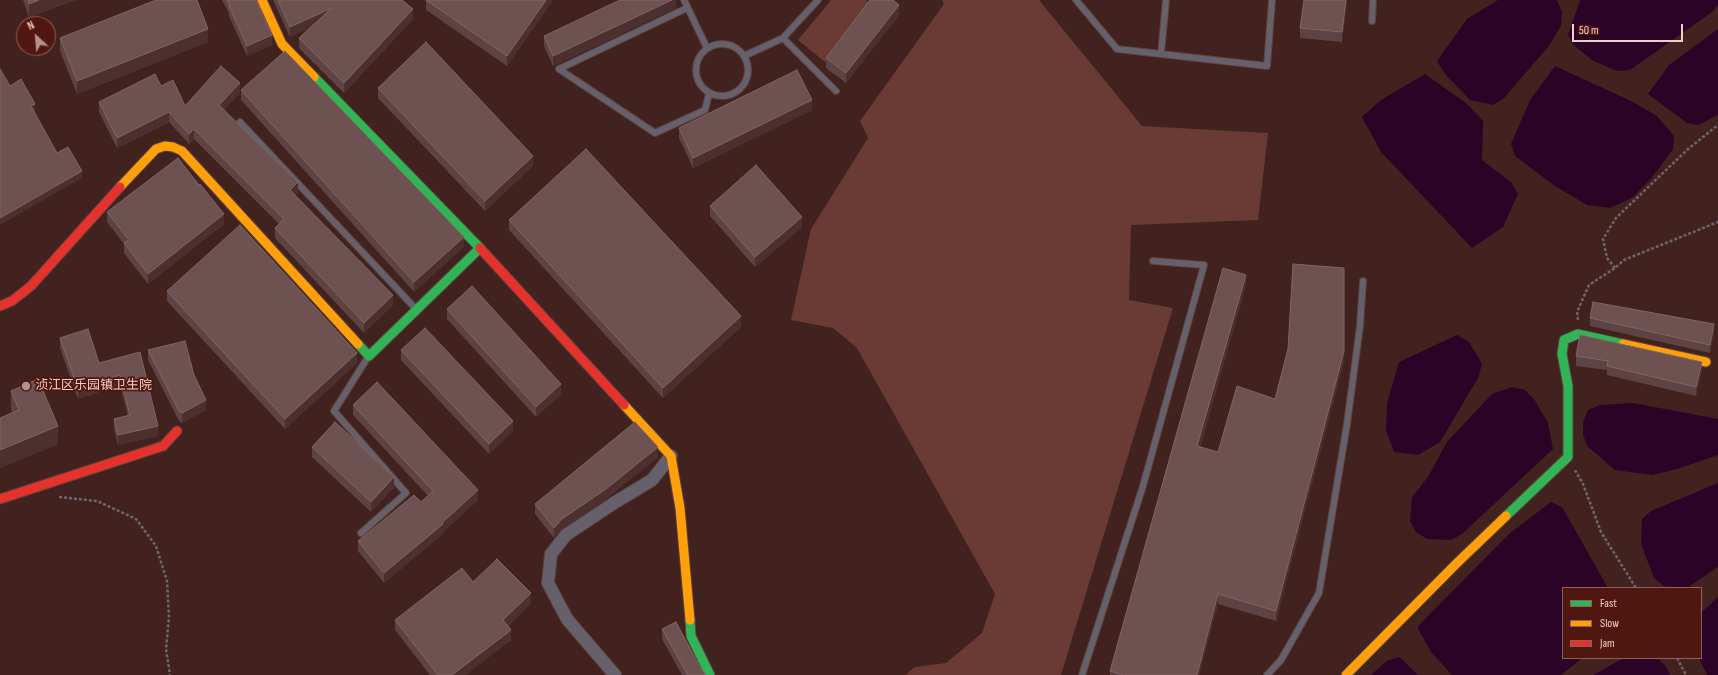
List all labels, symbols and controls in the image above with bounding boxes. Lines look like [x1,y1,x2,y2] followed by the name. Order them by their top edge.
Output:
[16,16,56,56] north arrow
[1574,16,1685,42] scale bar
[25,19,36,33] text: N
[1579,23,1599,38] text: 50 m
[35,378,152,394] place label: 浈江区乐园镇卫生院
[20,380,32,392] marker: 浈江区乐园镇卫生院
[1562,587,1702,659] legend
[1600,596,1617,611] text: Fast
[1600,616,1619,631] text: Slow
[1600,636,1615,651] text: Jam

